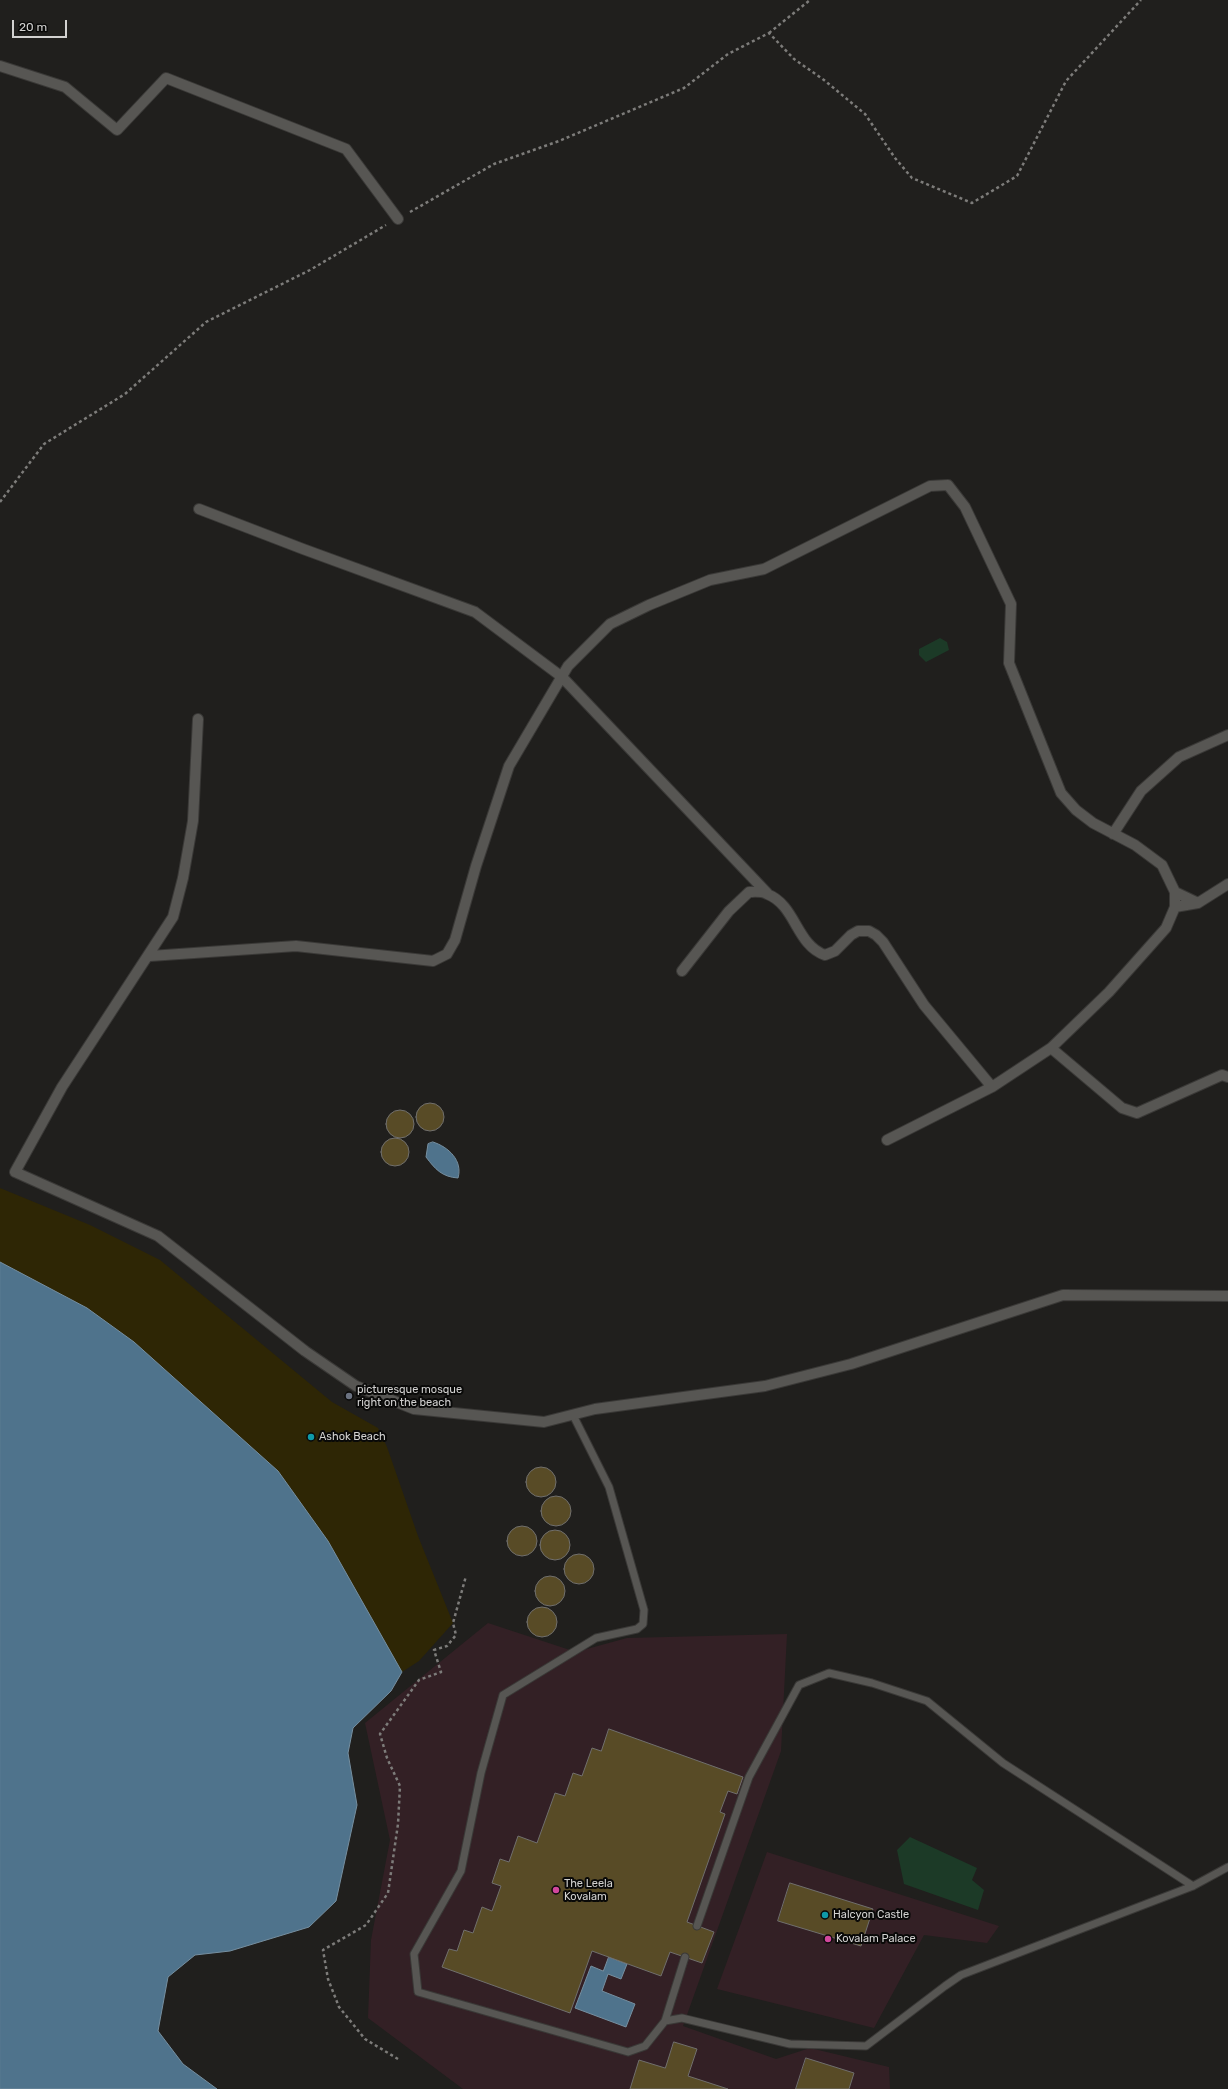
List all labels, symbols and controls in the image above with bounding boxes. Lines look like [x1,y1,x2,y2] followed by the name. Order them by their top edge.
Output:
[14,12,69,38] scale bar
[19,20,47,34] text: 20 m
[357,1383,462,1409] place label: picturesque mosque right on the beach
[344,1391,354,1401] marker: picturesque mosque right on the beach
[319,1430,386,1444] place label: Ashok Beach
[306,1432,316,1442] marker: Ashok Beach
[564,1877,613,1903] place label: The Leela Kovalam
[551,1885,561,1895] marker: The Leela Kovalam
[833,1908,909,1922] place label: Halcyon Castle
[820,1910,830,1920] marker: Halcyon Castle
[836,1932,916,1946] place label: Kovalam Palace
[823,1934,833,1944] marker: Kovalam Palace

